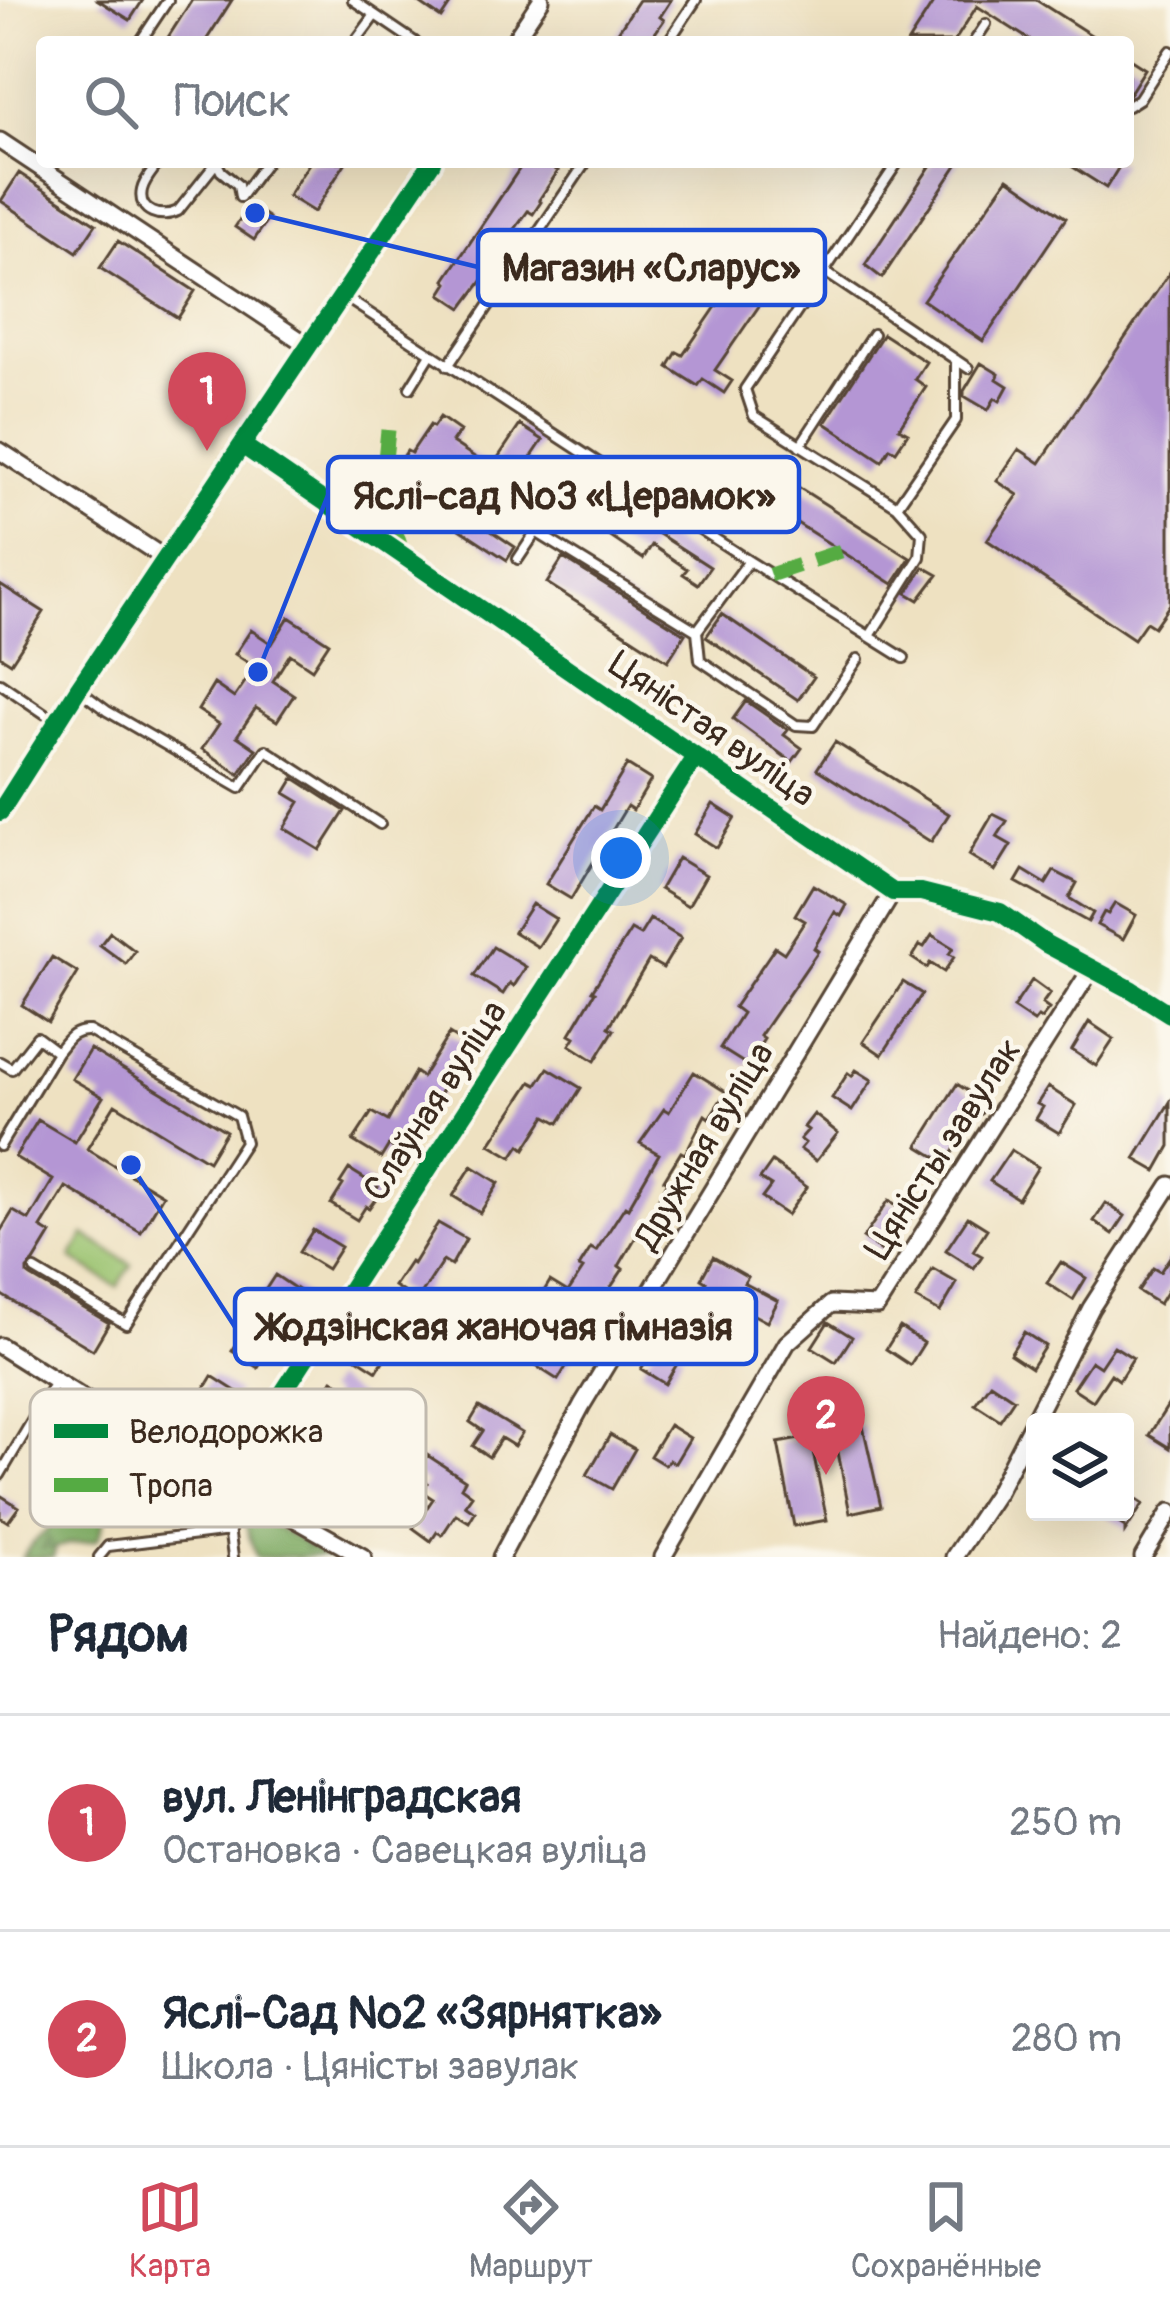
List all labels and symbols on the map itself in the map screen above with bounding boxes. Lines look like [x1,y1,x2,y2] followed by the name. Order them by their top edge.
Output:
[478,230,825,305] callout: Магазин «Сларус»
[502,244,800,293] text: Магазин «Сларус»
[168,352,246,451] pin: 1
[328,457,799,532] callout: Яслі-сад №3 «Церамок»
[352,472,776,521] text: Яслі-сад №3 «Церамок»
[600,641,824,817] street label: Цяністая вуліца
[591,828,651,888] your location
[354,992,517,1210] street label: Слаўная вуліца
[855,1030,1032,1268] street label: Цяністы завулак
[624,1034,784,1259] street label: Дружная вуліца
[235,1289,756,1364] callout: Жодзінская жаночая гімназія
[253,1303,733,1352] text: Жодзінская жаночая гімназія
[787,1376,865,1475] pin: 2
[30,1389,426,1527] legend
[129,1412,323,1453] text: Велодорожка
[129,1466,213,1507] text: Тропа

